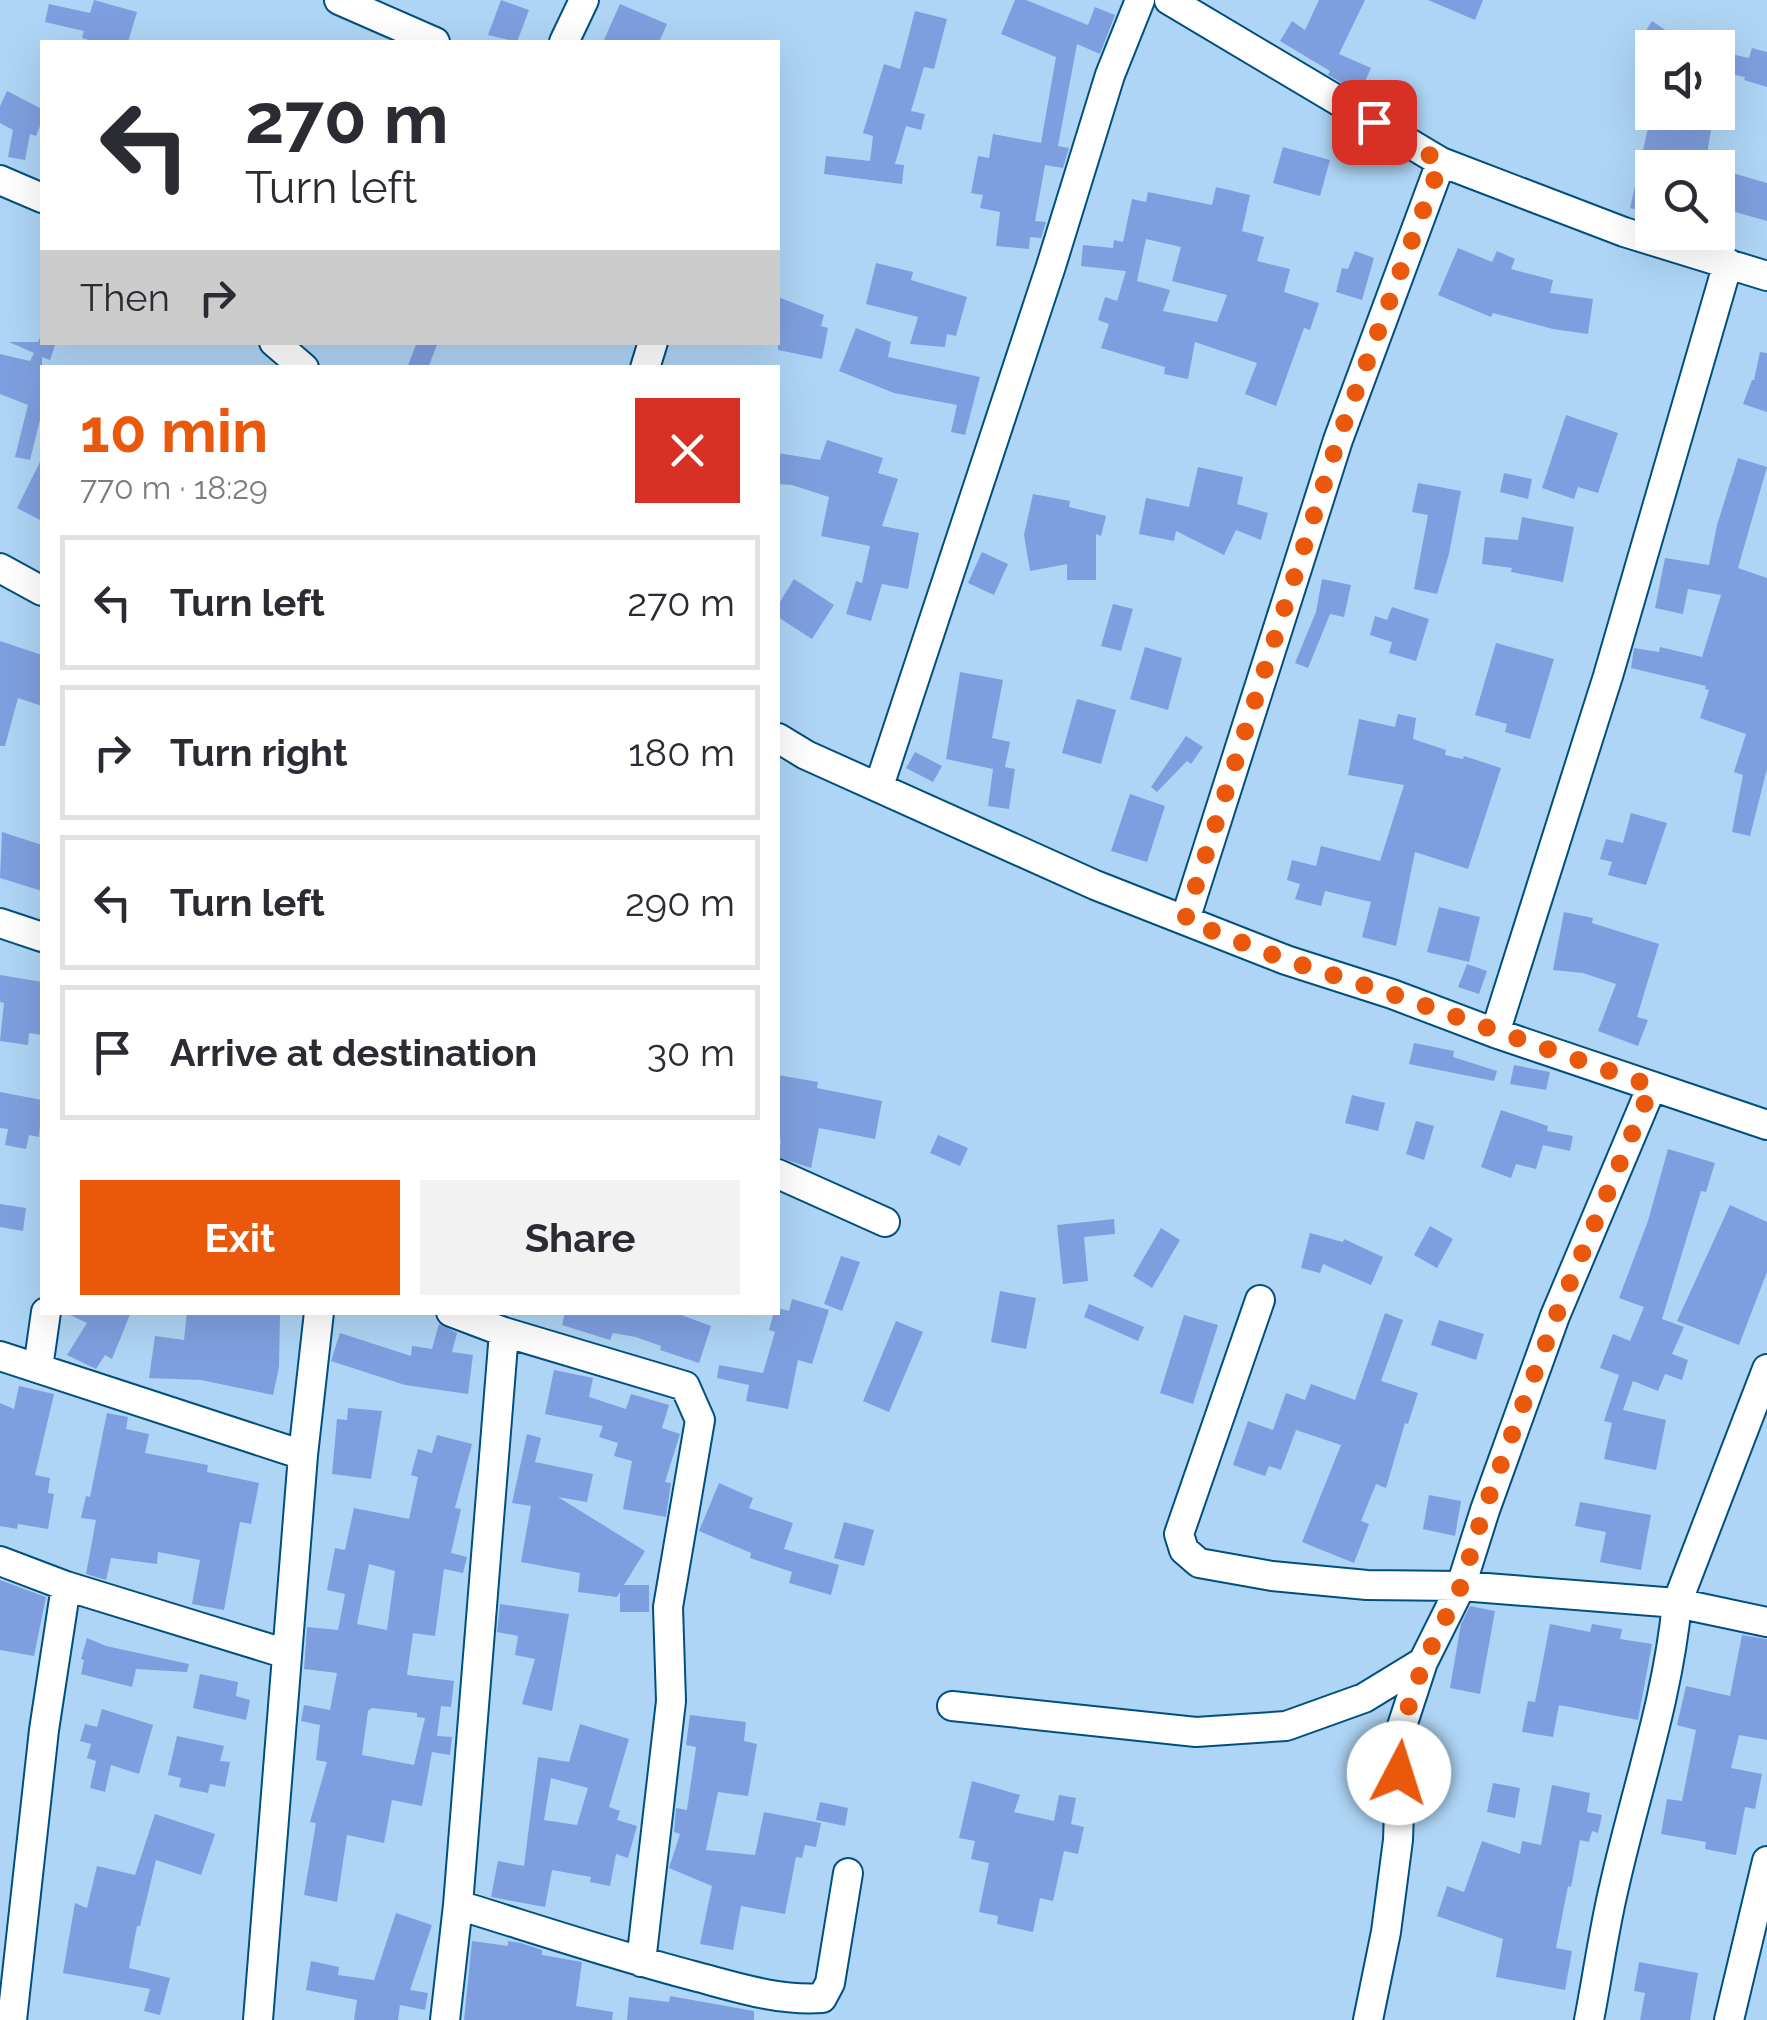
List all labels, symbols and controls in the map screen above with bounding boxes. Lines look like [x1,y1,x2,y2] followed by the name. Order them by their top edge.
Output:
[1635,30,1735,250] map controls
[1635,30,1735,130] button: sound
[245,77,449,159] text: 270 m
[80,80,210,210] icon: left
[1332,80,1417,165] pin
[1347,95,1402,150] icon: arrive
[1635,150,1735,250] button: search
[245,161,417,214] text: Turn left
[190,270,245,325] icon: right
[80,275,170,320] text: Then
[80,396,268,466] text: 10 min
[635,398,740,503] button: close
[80,469,268,506] text: 770 m · 18:29
[85,575,140,630] icon: left
[170,580,325,625] text: Turn left
[627,580,735,625] text: 270 m
[85,725,140,780] icon: right
[170,730,347,775] text: Turn right
[628,730,735,775] text: 180 m
[85,875,140,930] icon: left
[170,880,325,925] text: Turn left
[625,880,735,925] text: 290 m
[85,1025,140,1080] icon: arrive
[170,1030,537,1075] text: Arrive at destination
[647,1030,735,1075] text: 30 m
[80,1180,400,1295] button: Exit
[420,1180,740,1295] button: Share
[1347,1721,1451,1825] position arrow

